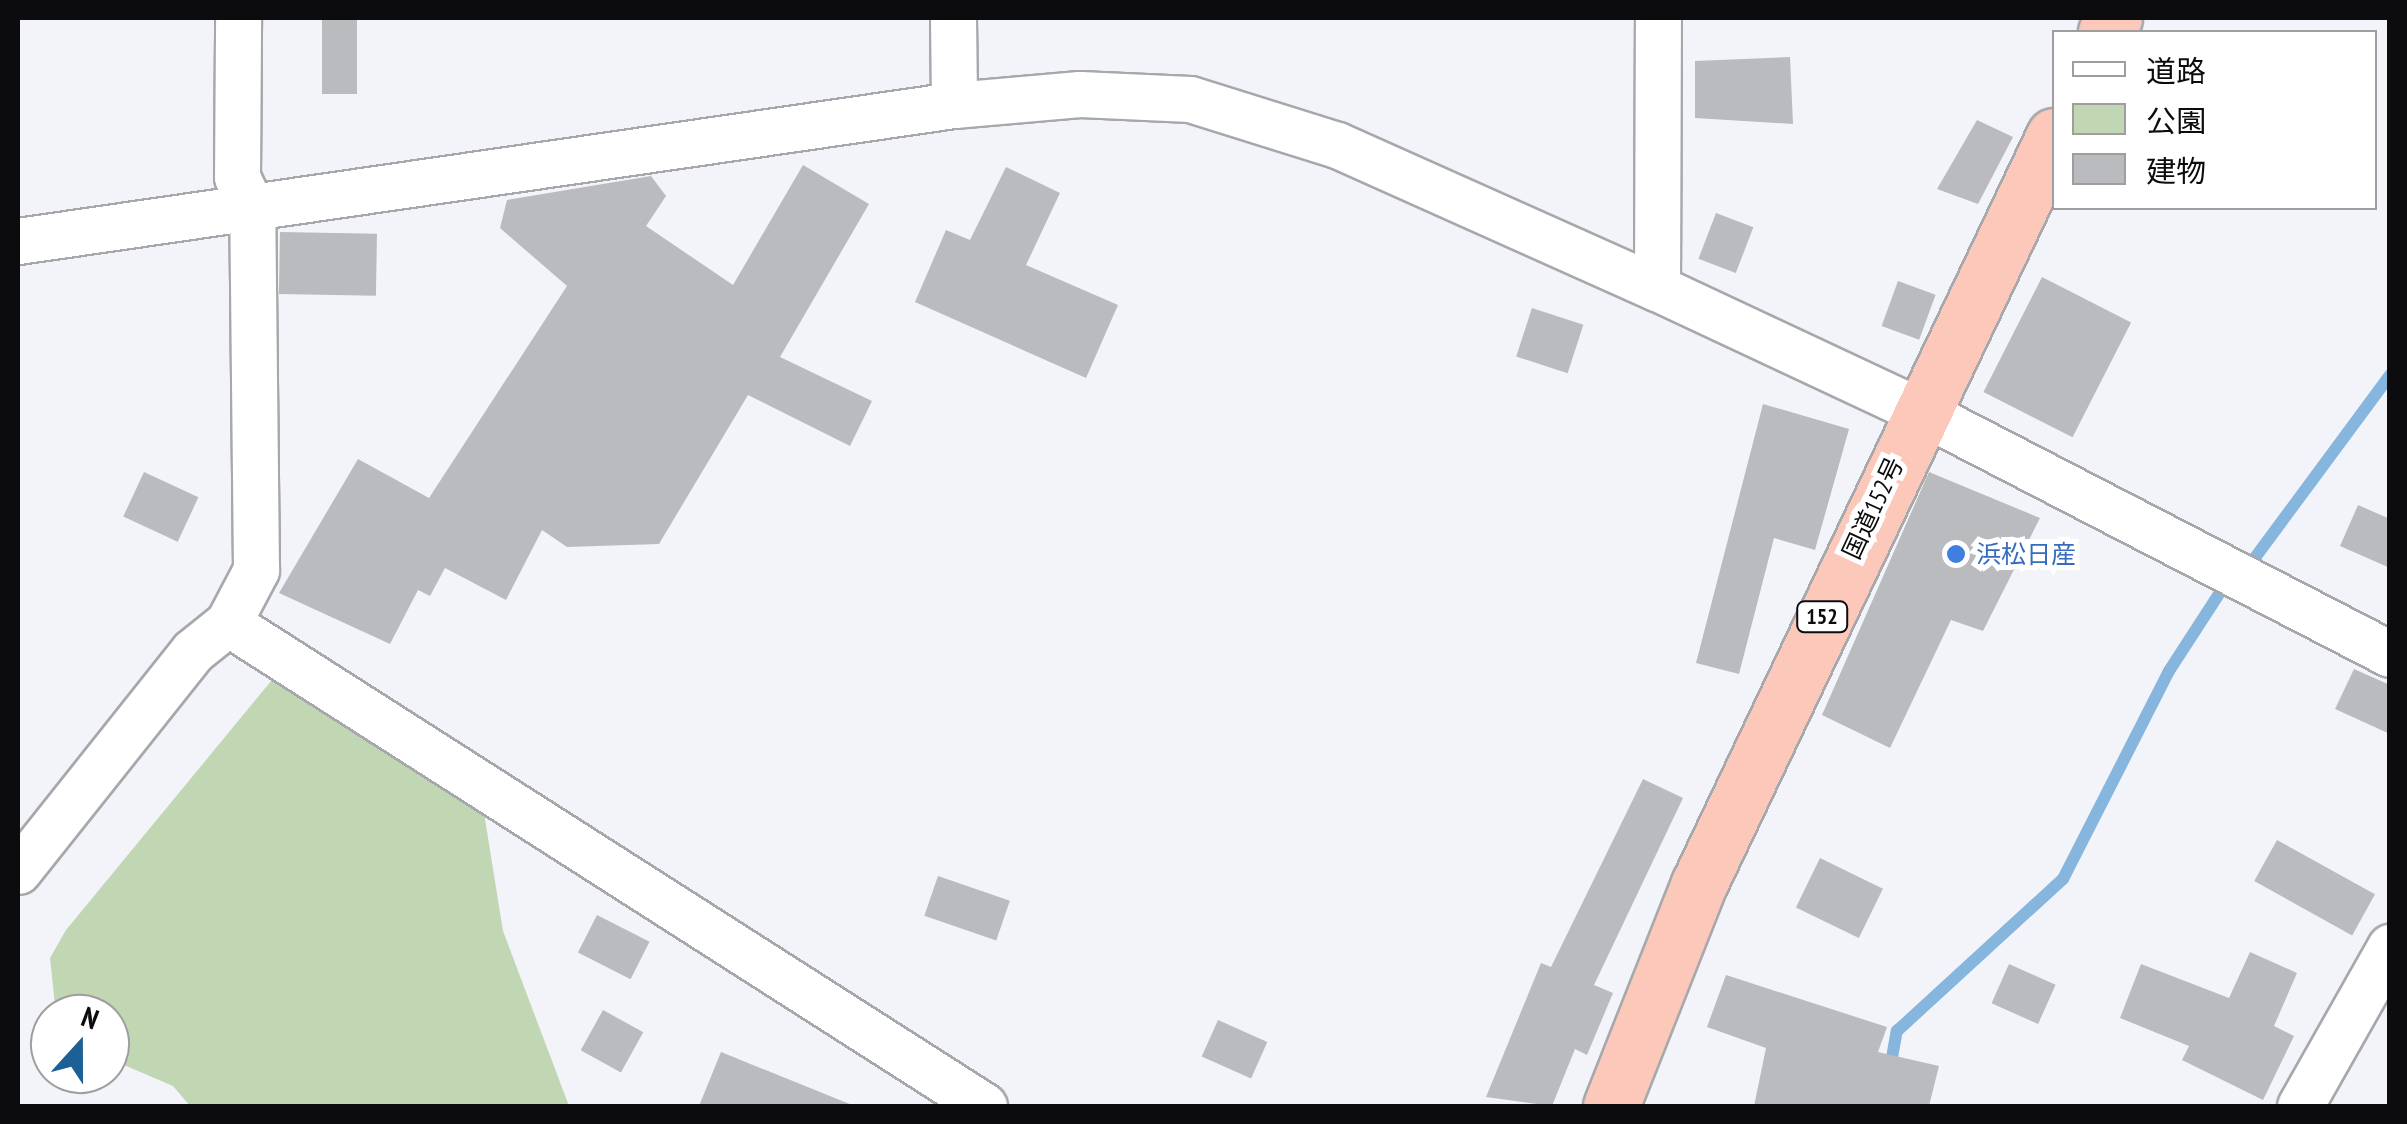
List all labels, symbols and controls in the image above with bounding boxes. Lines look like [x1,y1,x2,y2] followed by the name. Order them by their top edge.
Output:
[2052,30,2377,210] legend
[2146,51,2206,90] text: 道路
[2146,101,2206,140] text: 公園
[2146,151,2206,190] text: 建物
[1836,452,1910,564] street label: 国道152号
[1976,539,2076,569] place label: 浜松日産
[1945,543,1967,565] marker: 浜松日産
[1794,600,1850,634] road number: 152
[30,994,130,1094] north arrow
[77,997,104,1037] text: N

